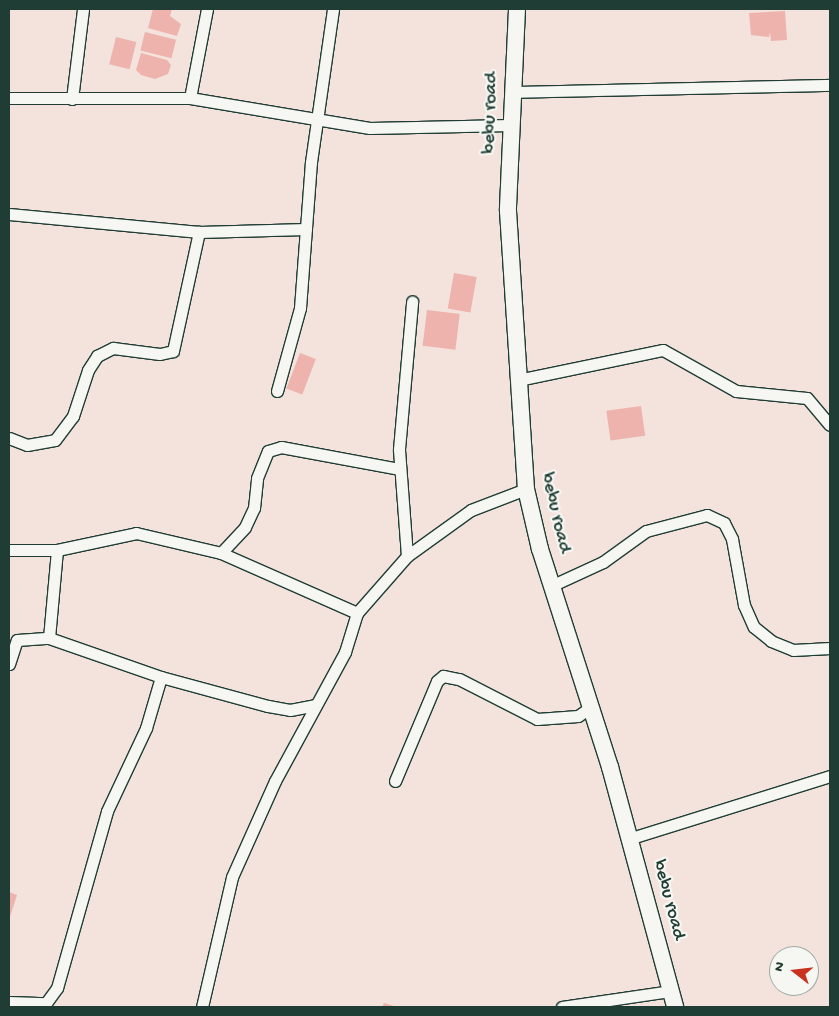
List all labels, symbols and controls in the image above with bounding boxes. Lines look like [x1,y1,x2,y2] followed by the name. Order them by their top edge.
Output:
[478,72,504,154] street label: bebu road
[535,471,575,555] street label: bebu road
[646,858,690,942] street label: bebu road
[769,946,819,996] north arrow
[771,960,789,974] text: N

